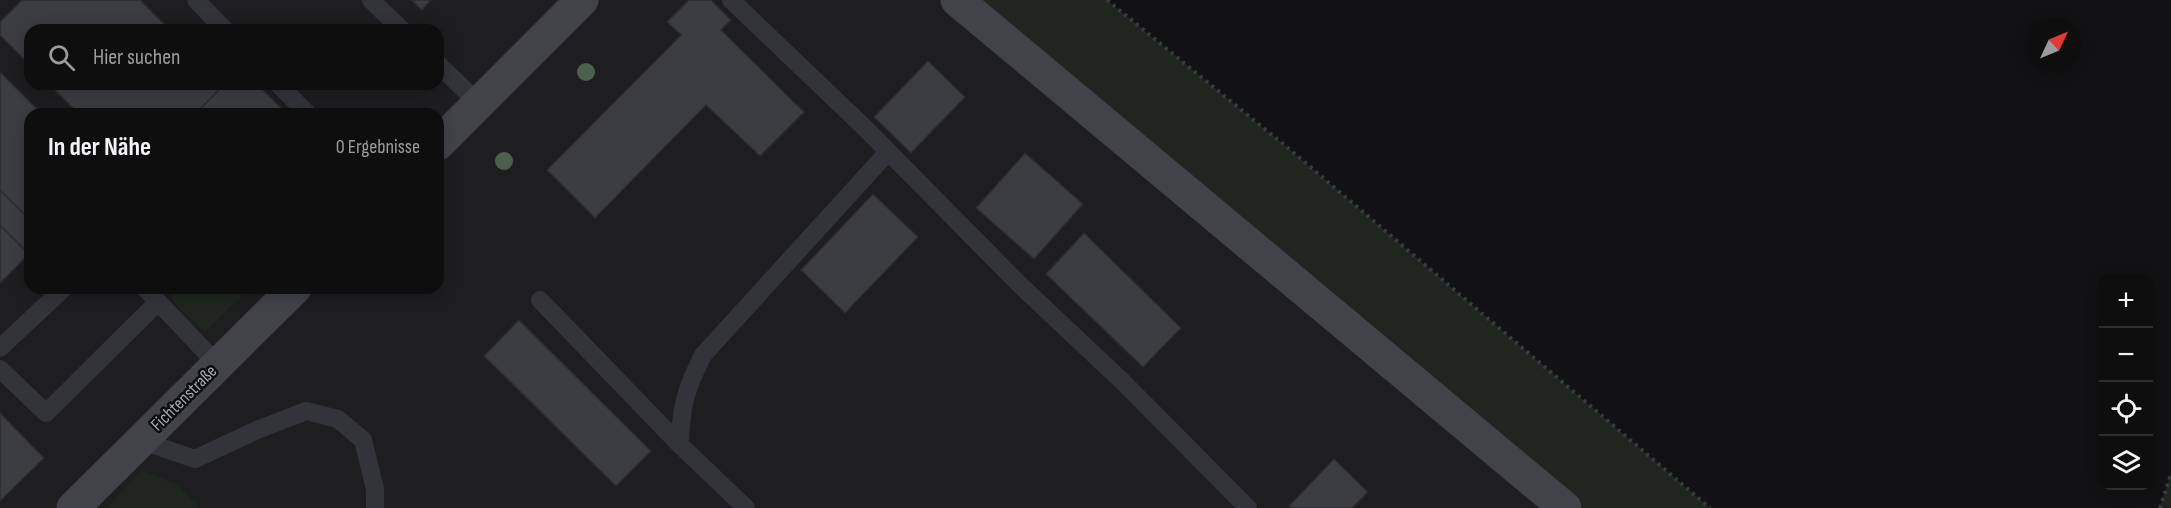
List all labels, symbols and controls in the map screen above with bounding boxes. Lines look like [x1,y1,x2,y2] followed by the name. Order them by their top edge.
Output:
[2027,18,2081,72] north arrow
[24,24,444,90] search box
[45,41,78,74] icon: search
[93,44,181,71] text: Hier suchen
[48,132,151,163] text: In der Nähe
[336,135,420,159] text: 0 Ergebnisse
[2099,274,2153,490] map controls
[2099,274,2153,328] button: +
[2099,328,2153,382] button: −
[147,361,221,435] street label: Fichtenstraße
[2099,382,2153,436] button: locate
[2099,436,2153,490] button: layers

